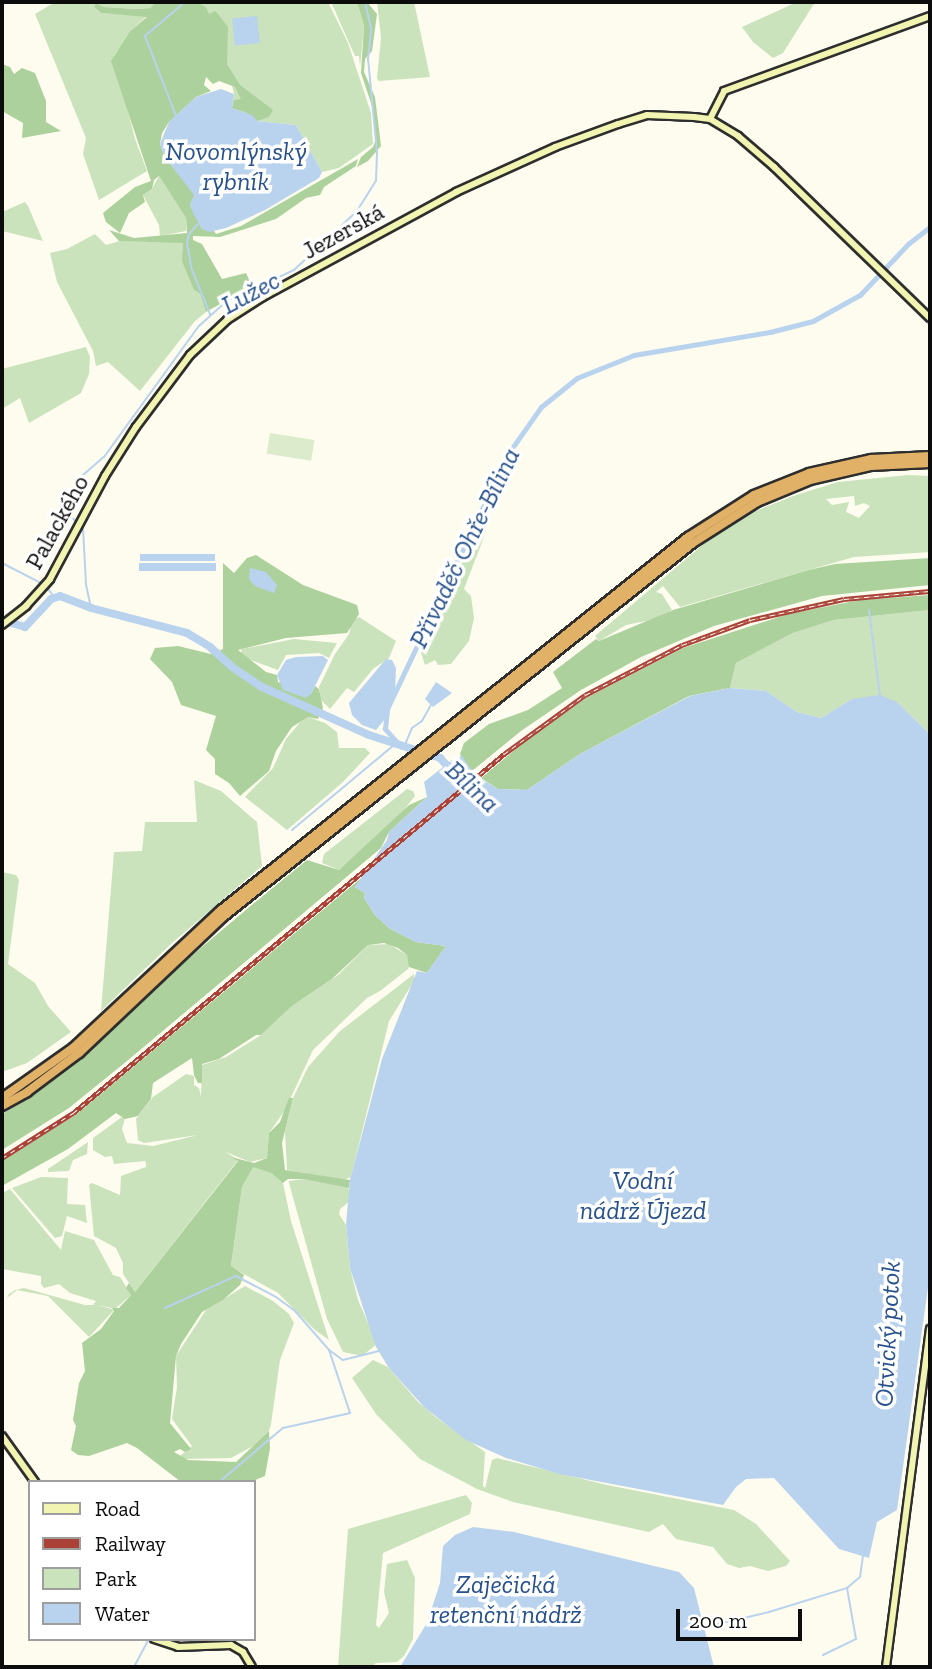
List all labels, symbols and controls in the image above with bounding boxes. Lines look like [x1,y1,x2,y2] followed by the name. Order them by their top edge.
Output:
[165,136,307,198] water label: Novomlýnský rybník
[297,197,389,265] street label: Jezerská
[216,265,286,321] water label: Lužec
[403,443,527,653] water label: Přivaděč Ohře-Bílina
[19,470,95,574] street label: Palackého
[439,755,505,819] water label: Bílina
[580,1165,706,1226] water label: Vodní nádrž Újezd
[869,1260,907,1408] water label: Otvický potok
[28,1480,256,1641] legend
[95,1496,140,1521] text: Road
[95,1531,166,1556] text: Railway
[95,1566,137,1591] text: Park
[430,1569,582,1630] water label: Zaječická retenční nádrž
[680,1596,806,1640] scale bar
[95,1601,150,1626] text: Water
[689,1608,747,1633] text: 200 m

